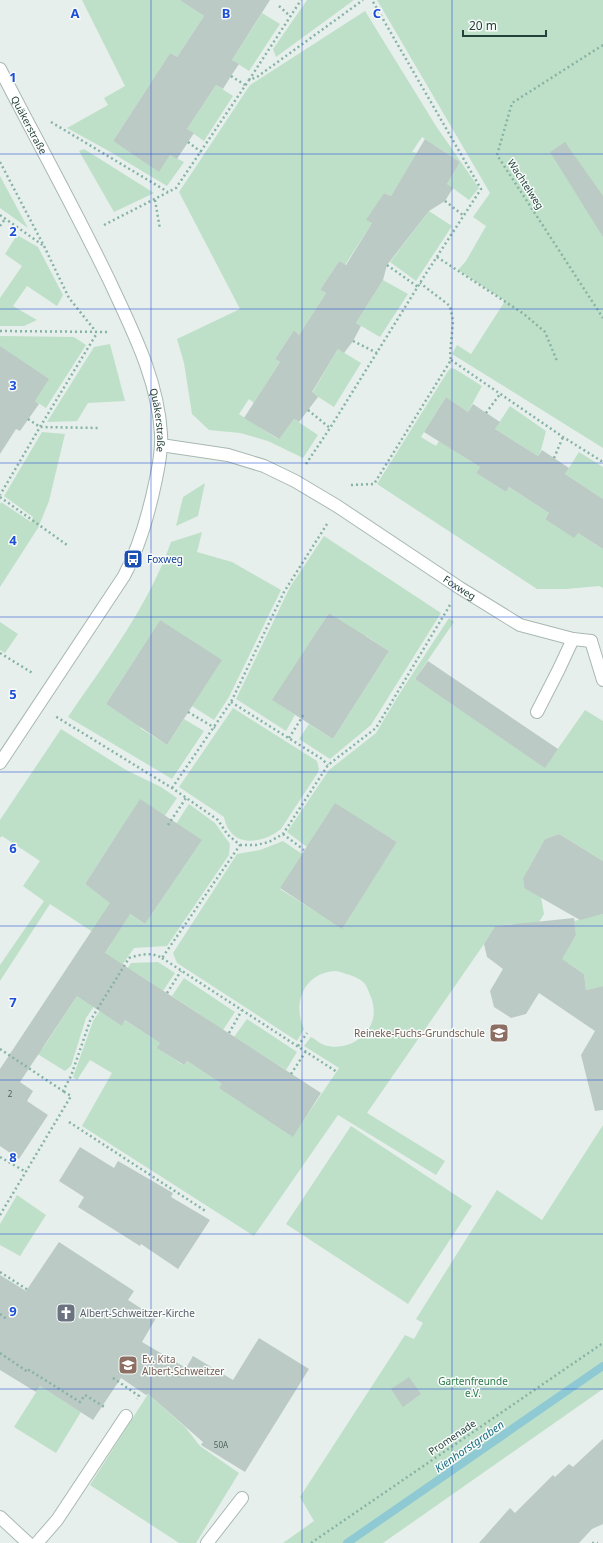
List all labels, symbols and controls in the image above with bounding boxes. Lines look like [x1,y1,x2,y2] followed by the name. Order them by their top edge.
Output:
[71,4,80,22] text: A
[222,4,230,22] text: B
[373,4,381,22] text: C
[463,12,546,38] scale bar
[469,17,497,34] text: 20 m
[9,68,17,86] text: 1
[8,93,51,157] street label: Quäkerstraße
[505,156,547,212] street label: Wachtelweg
[9,222,17,240] text: 2
[9,376,17,394] text: 3
[147,387,168,453] street label: Quäkerstraße
[9,531,17,549] text: 4
[122,548,144,570] bus stop icon: Foxweg
[147,552,183,566] place label: Foxweg
[441,572,479,603] street label: Foxweg
[9,685,17,703] text: 5
[9,839,17,857] text: 6
[9,993,17,1011] text: 7
[488,1022,510,1044] school or university icon: Reineke-Fuchs-Grundschule
[354,1026,485,1040] place label: Reineke-Fuchs-Grundschule
[8,1088,13,1099] house number: 2
[9,1148,17,1166] text: 8
[9,1302,17,1320] text: 9
[55,1302,77,1324] church icon: Albert-Schweitzer-Kirche
[80,1306,195,1320] place label: Albert-Schweitzer-Kirche
[142,1352,224,1378] place label: Ev. Kita Albert-Schweitzer
[117,1354,139,1376] school or university icon: Ev. Kita Albert-Schweitzer
[438,1374,508,1400] park label: Gartenfreunde e.V.
[425,1416,479,1458] street label: Promenade
[431,1417,507,1475] water label: Kienhorstgraben
[214,1439,229,1450] house number: 50A

